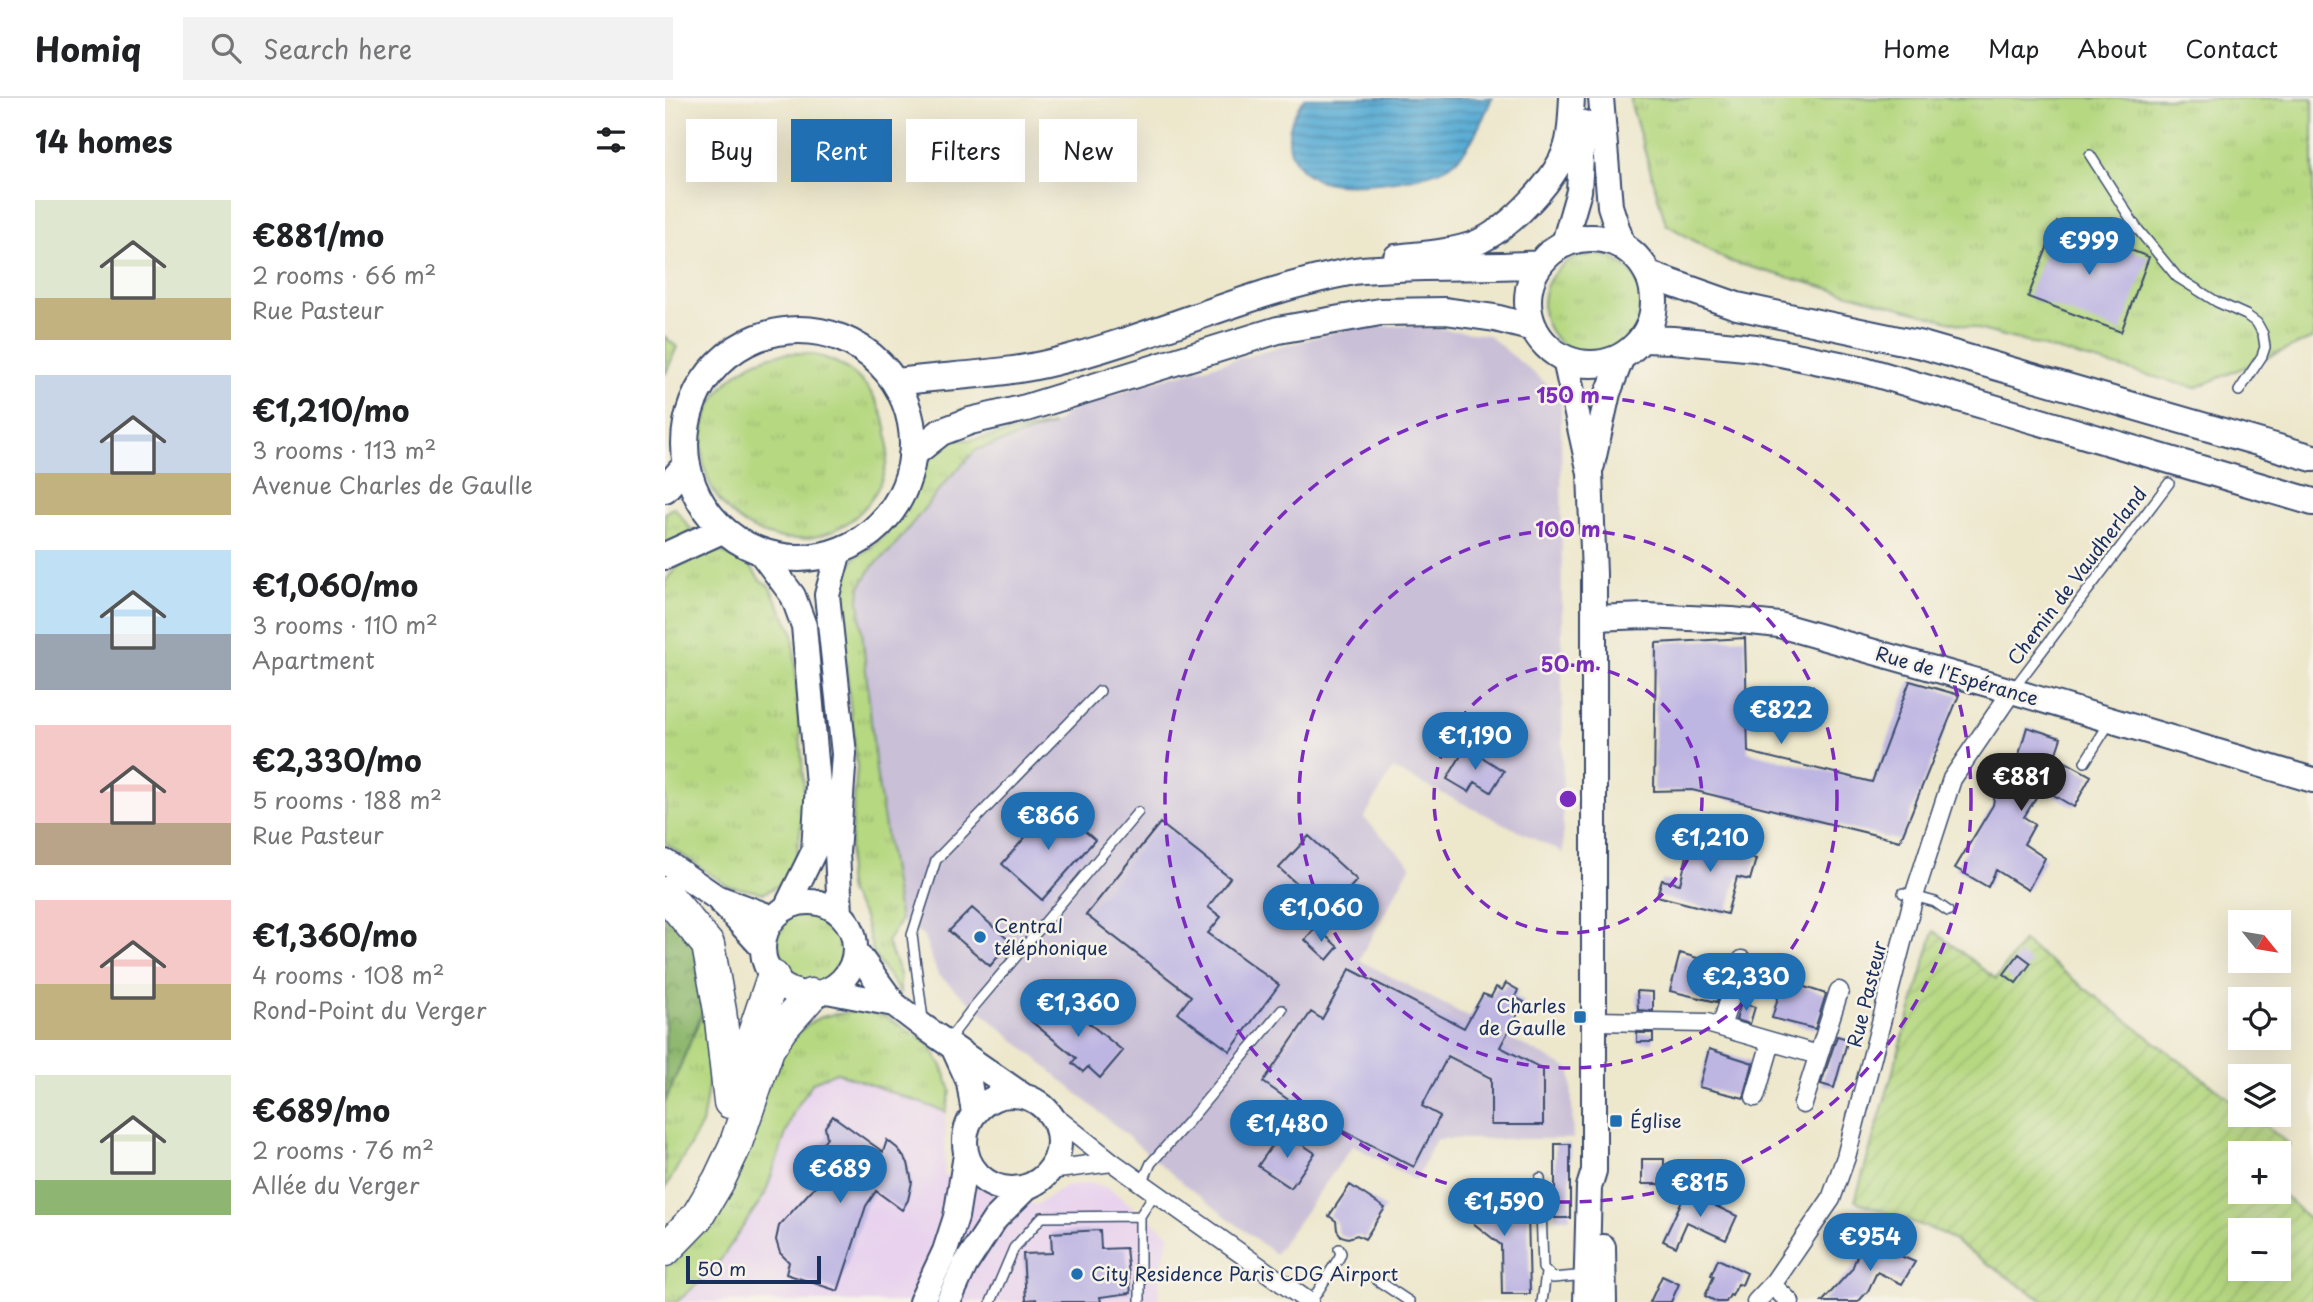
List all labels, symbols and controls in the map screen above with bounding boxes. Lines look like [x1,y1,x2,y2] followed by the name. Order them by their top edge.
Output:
[183,17,673,80] search box
[35,23,141,73] text: Homiq
[207,29,245,67] icon: search
[263,29,412,68] text: Search here
[1883,30,1950,66] text: Home
[1988,30,2039,66] text: Map
[2077,30,2147,66] text: About
[2185,30,2278,66] text: Contact
[35,118,173,163] text: 14 homes
[686,119,777,182] chip: Buy
[791,119,892,182] chip: Rent
[906,119,1025,182] chip: Filters
[1039,119,1137,182] chip: New
[592,121,630,159] icon: filters
[252,212,384,257] text: €881/mo
[2048,218,2130,277] pin: €999
[2059,222,2119,257] text: €999
[91,228,175,312] icon: home
[252,257,436,292] text: 2 rooms · 66 m²
[252,292,384,327] text: Rue Pasteur
[1536,378,1600,410] text: 150 m
[252,387,409,432] text: €1,210/mo
[91,403,175,487] icon: home
[252,432,436,467] text: 3 rooms · 113 m²
[252,467,533,502] text: Avenue Charles de Gaulle
[2000,481,2153,670] street label: Chemin de Vaudherland
[1535,512,1601,544] text: 100 m
[252,562,418,607] text: €1,060/mo
[91,578,175,662] icon: home
[252,607,438,642] text: 3 rooms · 110 m²
[1873,638,2042,712] street label: Rue de l'Espérance
[252,642,375,677] text: Apartment
[1541,647,1595,679] text: 50 m
[1740,686,1822,746] pin: €822
[1749,691,1813,726] text: €822
[1418,712,1532,772] pin: €1,190
[1438,717,1512,752] text: €1,190
[252,737,422,782] text: €2,330/mo
[91,753,175,837] icon: home
[1980,754,2062,813] pin: €881
[1992,758,2050,793] text: €881
[252,782,442,817] text: 5 rooms · 188 m²
[1556,787,1580,811] centre of rings
[1007,792,1089,852] pin: €866
[1017,797,1079,832] text: €866
[1653,814,1767,874] pin: €1,210
[252,817,384,852] text: Rue Pasteur
[1671,819,1749,854] text: €1,210
[1264,884,1378,944] pin: €1,060
[1279,889,1363,924] text: €1,060
[2228,910,2291,973] north arrow
[2228,910,2291,1281] map controls
[994,911,1108,961] place label: Central téléphonique
[252,912,417,957] text: €1,360/mo
[91,928,175,1012] icon: home
[972,929,988,945] marker: Central téléphonique
[1839,937,1893,1050] street label: Rue Pasteur
[1689,954,1803,1013] pin: €2,330
[252,957,445,992] text: 4 rooms · 108 m²
[1703,958,1789,993] text: €2,330
[1021,979,1135,1039] pin: €1,360
[1036,984,1120,1019] text: €1,360
[2228,987,2291,1050] button: locate
[1479,991,1566,1041] place label: Charles de Gaulle
[252,992,487,1027] text: Rond-Point du Verger
[1572,1009,1588,1025] marker: Charles de Gaulle
[2228,1064,2291,1127] button: layers
[252,1087,390,1132] text: €689/mo
[1230,1100,1344,1160] pin: €1,480
[91,1103,175,1187] icon: home
[1246,1105,1328,1140] text: €1,480
[1630,1106,1682,1134] place label: Église
[1608,1113,1624,1129] marker: Église
[252,1132,434,1167] text: 2 rooms · 76 m²
[2228,1141,2291,1204] button: +
[799,1146,881,1205] pin: €689
[809,1150,871,1185] text: €689
[1659,1160,1741,1219] pin: €815
[1671,1164,1729,1199] text: €815
[252,1167,420,1202] text: Allée du Verger
[1447,1178,1561,1238] pin: €1,590
[1464,1183,1544,1218] text: €1,590
[1829,1214,1911,1273] pin: €954
[1839,1218,1901,1253] text: €954
[2228,1218,2291,1281] button: −
[686,1253,821,1285] scale bar
[697,1254,746,1282] text: 50 m
[1091,1259,1398,1287] place label: City Residence Paris CDG Airport
[1069,1266,1085,1282] marker: City Residence Paris CDG Airport

